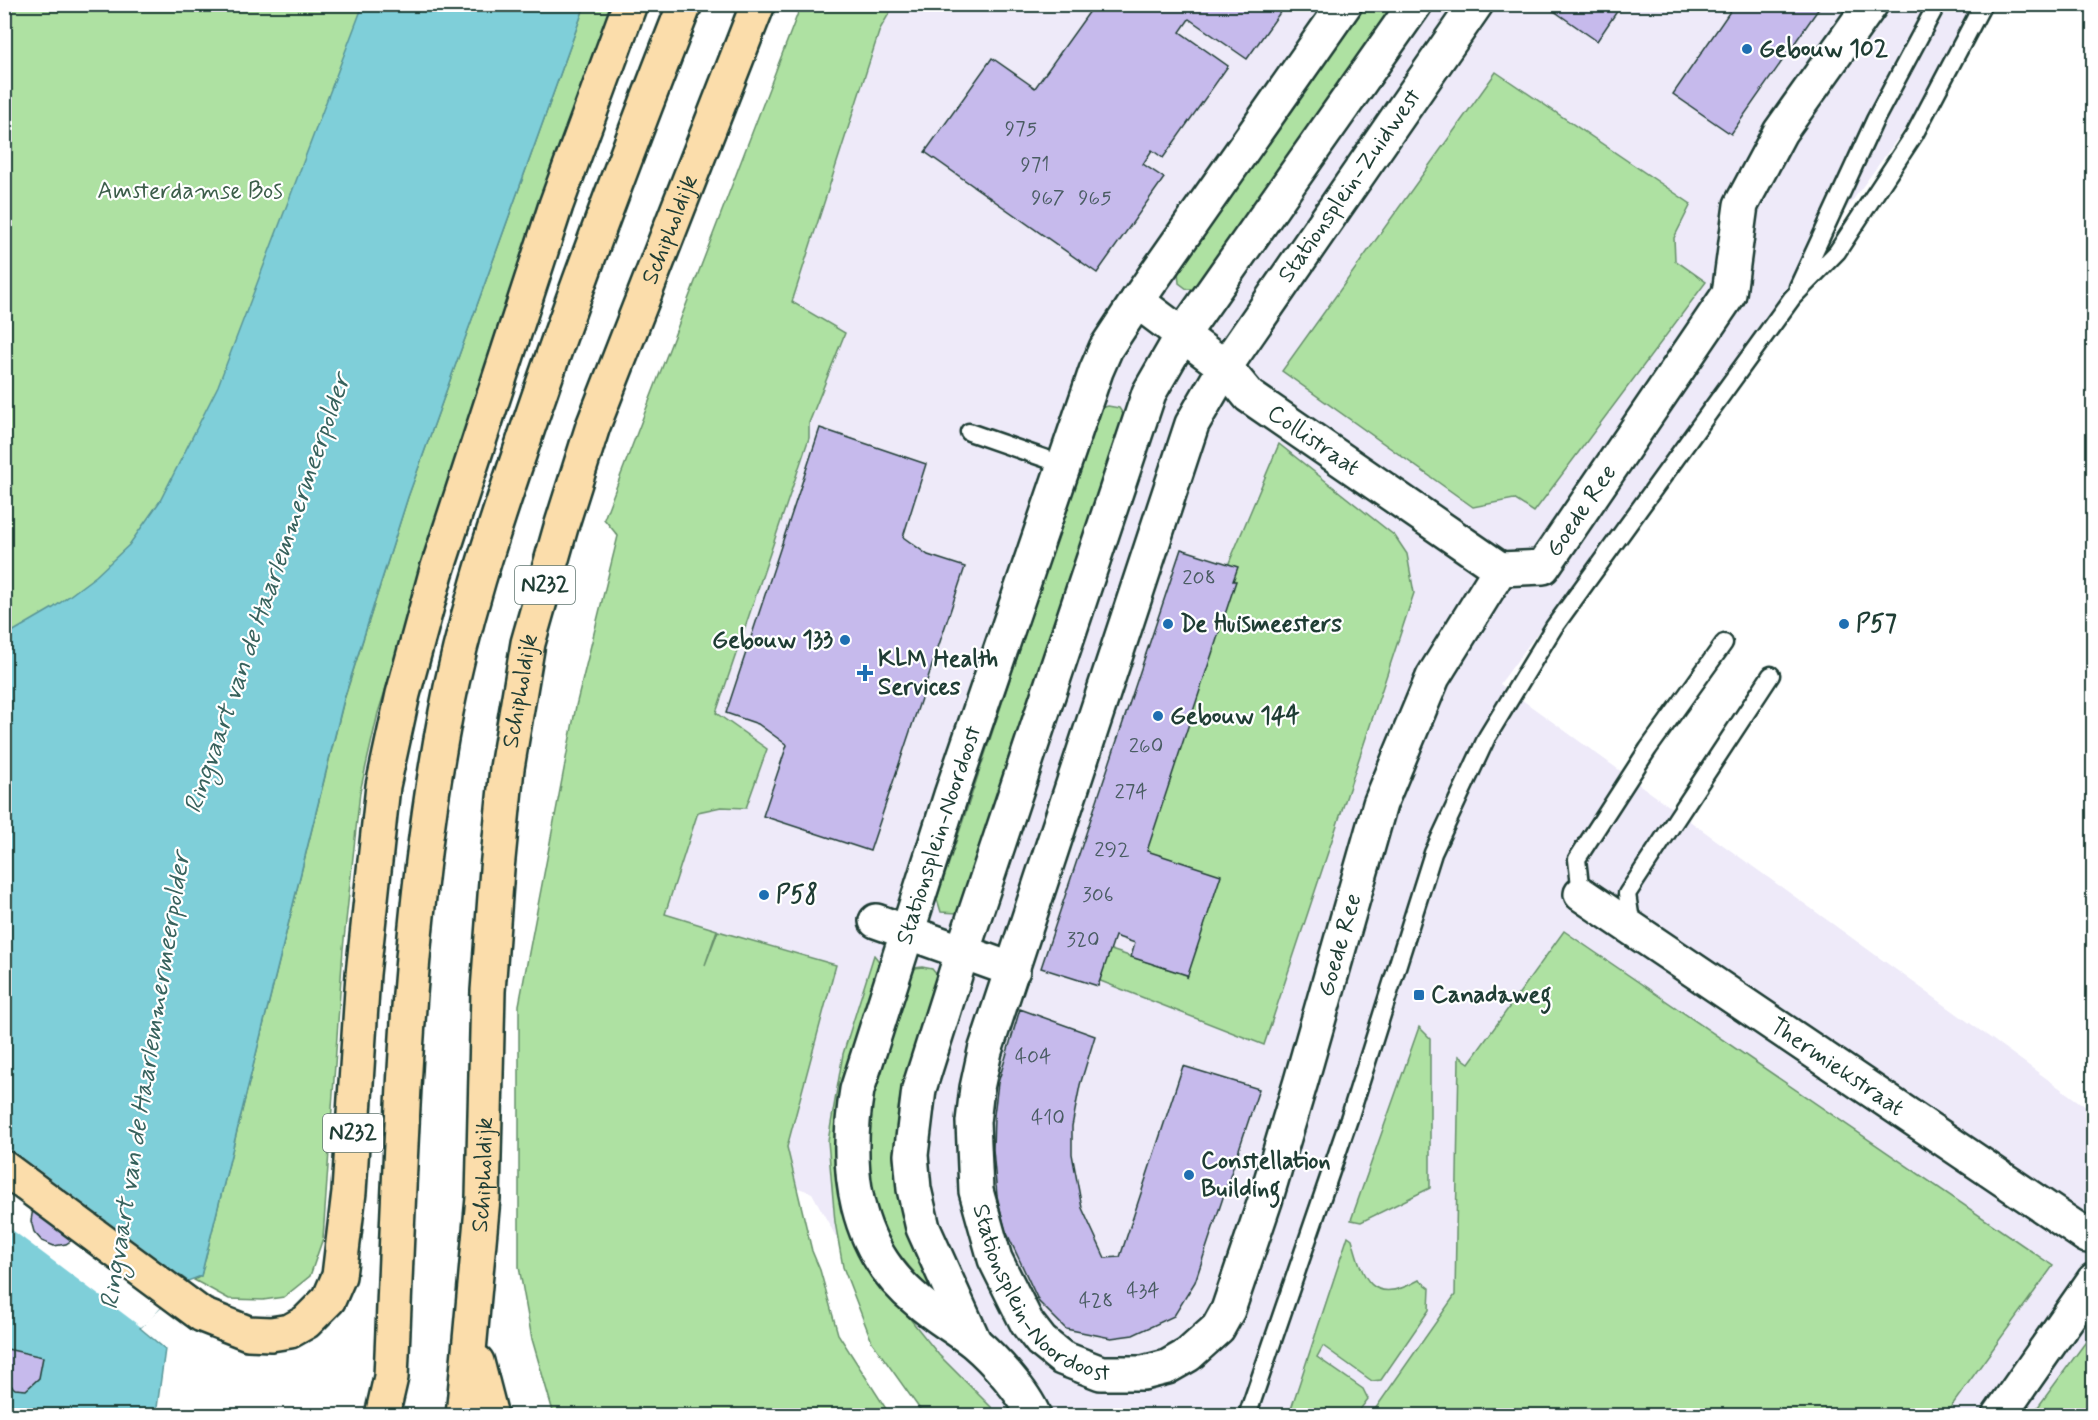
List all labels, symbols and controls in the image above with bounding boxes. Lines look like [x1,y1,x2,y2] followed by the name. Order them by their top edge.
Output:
[1759,34,1889,65] place label: Gebouw 102
[1740,42,1754,56] marker: Gebouw 102
[1271,82,1429,289] street label: Stationsplein-Zuidwest
[1005,115,1037,143] house number: 975
[1020,151,1050,179] house number: 971
[634,170,705,289] street label: Schipholdijk
[97,176,283,207] park label: Amsterdamse Bos
[1031,184,1065,212] house number: 967
[1078,184,1112,212] house number: 965
[177,366,362,819] water label: Ringvaart van de Haarlemmermeerpolder
[1261,398,1366,483] street label: Collistraat
[1539,458,1624,563] street label: Goede Ree
[1182,564,1216,592] house number: 208
[515,566,575,604] road number: N232
[1180,609,1342,640] place label: De Huismeesters
[1856,609,1897,640] place label: P57
[1161,617,1175,631] marker: De Huismeesters
[1837,617,1851,631] marker: P57
[712,625,833,656] place label: Gebouw 133
[495,630,545,750] street label: Schipholdijk
[838,633,852,647] marker: Gebouw 133
[878,644,998,703] place label: KLM Health Services
[856,664,874,682] marker: KLM Health Services
[1170,701,1301,732] place label: Gebouw 144
[1151,709,1165,723] marker: Gebouw 144
[889,721,989,948] street label: Stationsplein-Noordoost
[1129,732,1163,760] house number: 260
[1114,778,1148,806] house number: 274
[1094,836,1130,864] house number: 292
[93,846,202,1312] water label: Ringvaart van de Haarlemmermeerpolder
[776,880,818,911] place label: P58
[1082,881,1114,909] house number: 306
[757,888,771,902] marker: P58
[1310,890,1369,1000] street label: Goede Ree
[1066,926,1100,954] house number: 320
[1431,980,1552,1014] place label: Canadaweg
[1412,988,1426,1002] marker: Canadaweg
[1764,1011,1910,1124] street label: Thermiekstraat
[1015,1043,1051,1071] house number: 404
[1031,1104,1065,1132] house number: 410
[323,1114,383,1152] road number: N232
[464,1117,500,1234] street label: Schipholdijk
[1201,1146,1331,1208] place label: Constellation Building
[1182,1168,1196,1182] marker: Constellation Building
[965,1200,1110,1389] street label: Stationsplein-Noordoost
[1126,1277,1160,1305] house number: 434
[1079,1287,1113,1315] house number: 428

